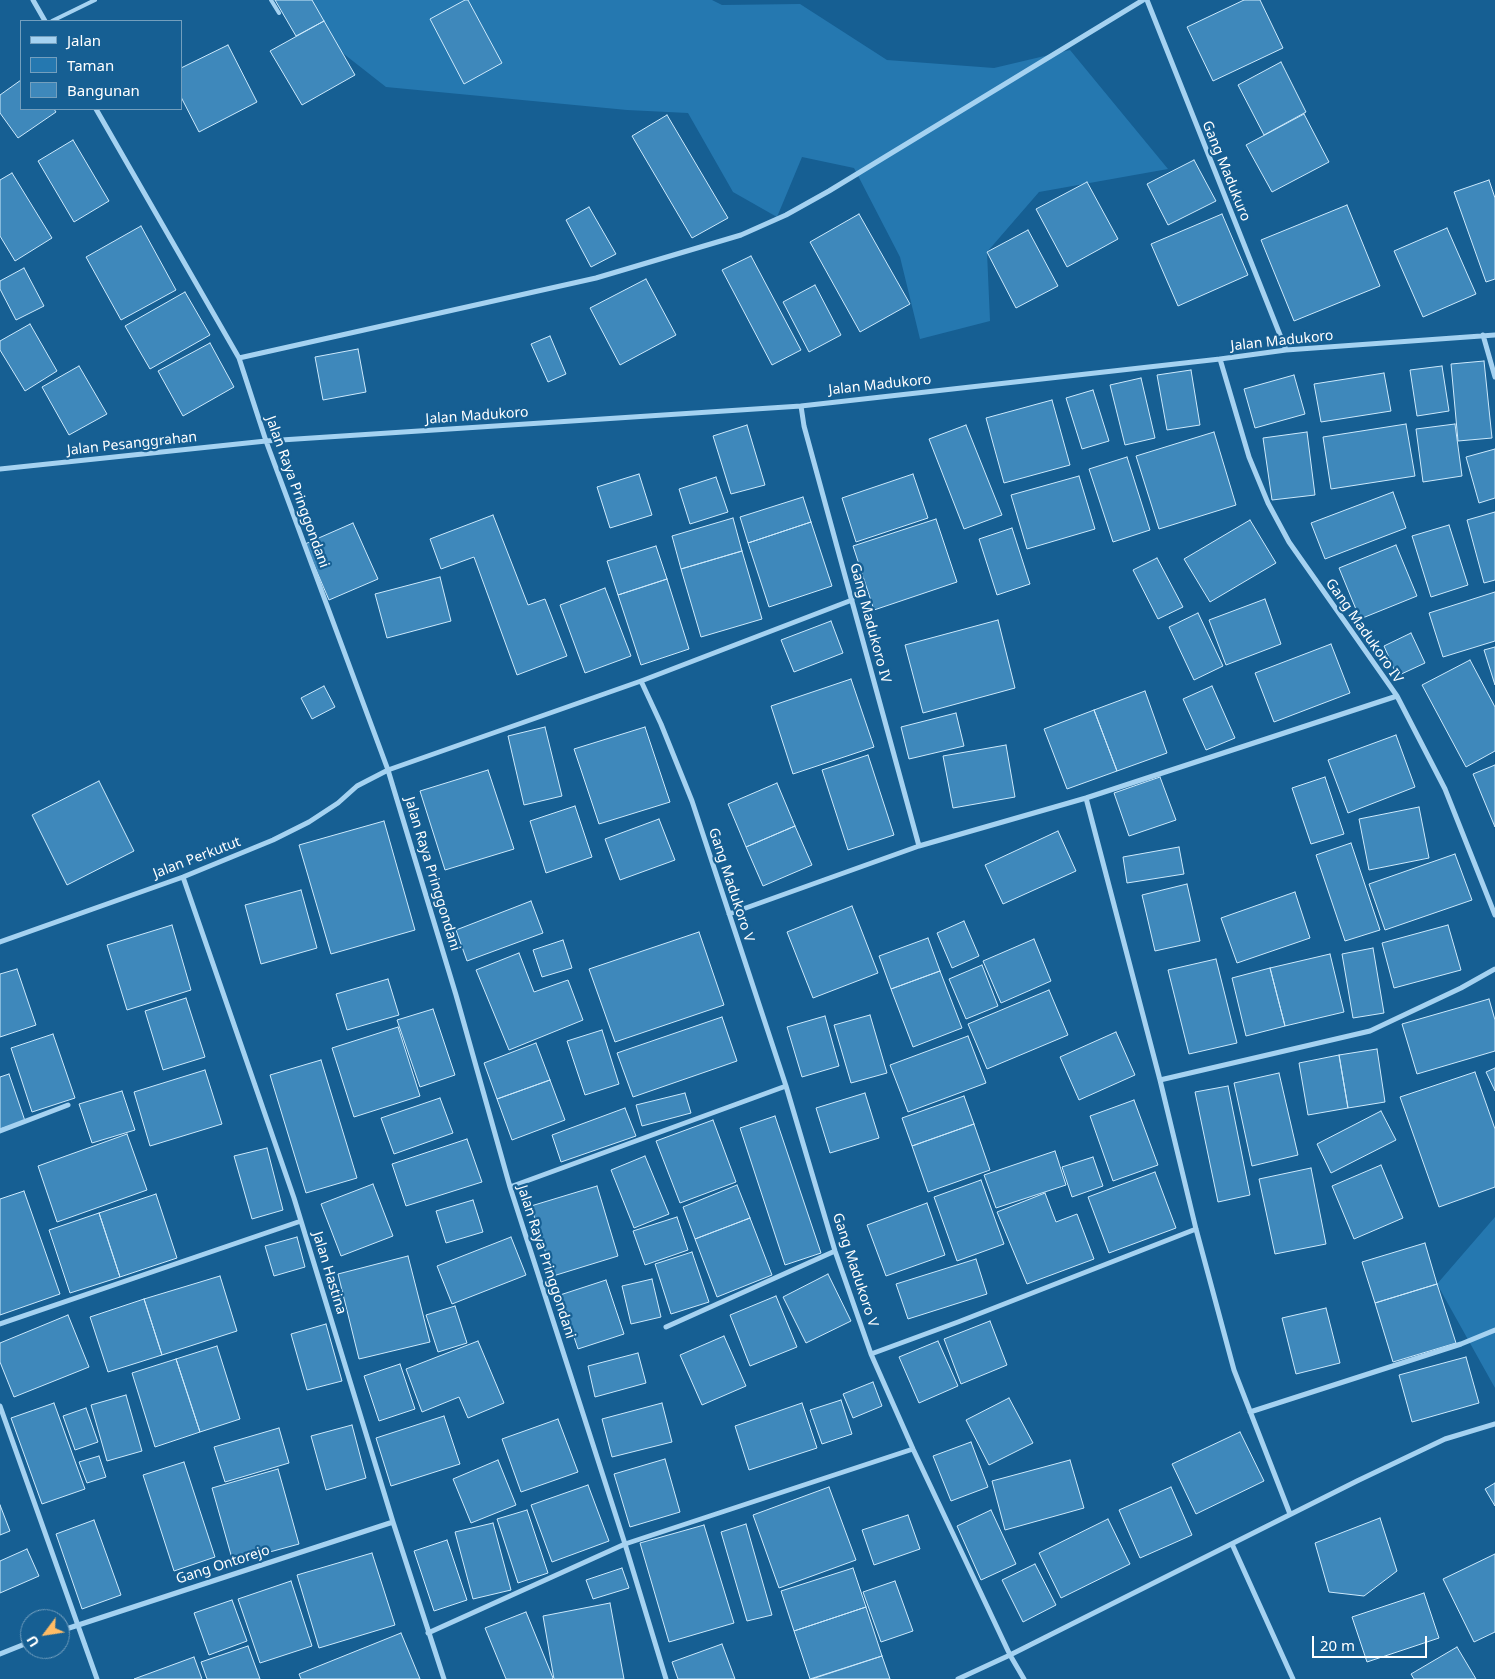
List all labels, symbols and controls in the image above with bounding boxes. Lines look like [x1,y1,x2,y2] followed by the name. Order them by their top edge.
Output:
[20,20,182,110] legend
[67,30,101,50] text: Jalan
[67,55,114,75] text: Taman
[67,80,140,100] text: Bangunan
[1198,118,1254,224] street label: Gang Madukuro
[1230,327,1334,355] street label: Jalan Madukoro
[828,371,932,399] street label: Jalan Madukoro
[425,404,529,428] street label: Jalan Madukoro
[262,414,332,570] street label: Jalan Raya Pringgondani
[66,429,198,459] street label: Jalan Pesanggrahan
[846,561,894,685] street label: Gang Madukoro IV
[1322,576,1406,686] street label: Gang Madukoro IV
[401,795,463,953] street label: Jalan Raya Pringgondani
[705,826,757,944] street label: Gang Madukoro V
[151,834,243,882] street label: Jalan Perkutut
[513,1183,579,1341] street label: Jalan Raya Pringgondani
[829,1211,881,1329] street label: Gang Madukoro V
[308,1230,350,1316] street label: Jalan Hastina
[174,1542,272,1588] street label: Gang Ontorejo
[20,1609,70,1659] north arrow
[1315,1626,1430,1658] scale bar
[22,1632,43,1651] text: U
[1320,1635,1355,1655] text: 20 m

